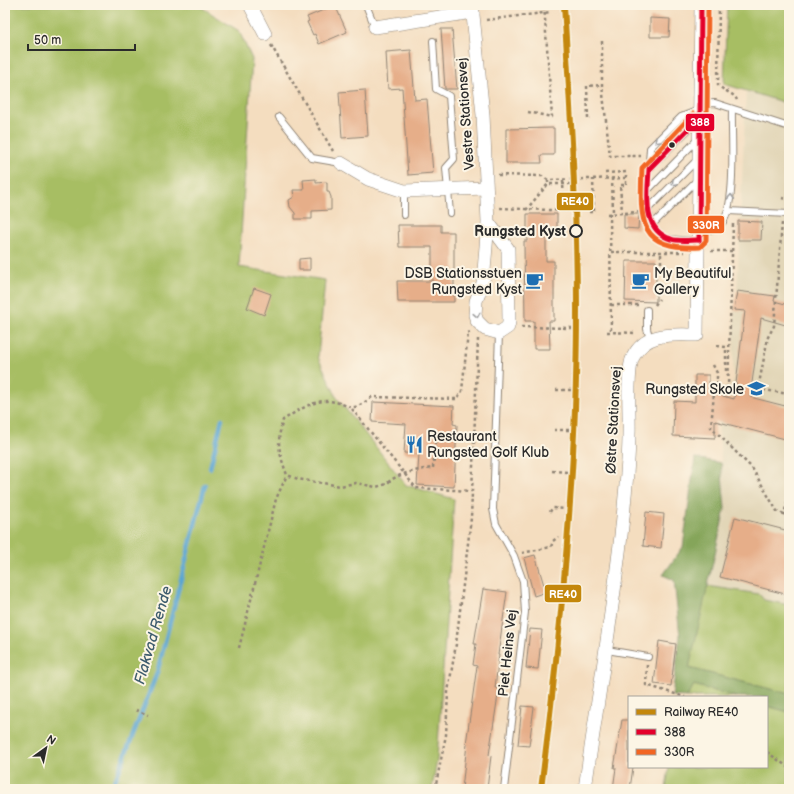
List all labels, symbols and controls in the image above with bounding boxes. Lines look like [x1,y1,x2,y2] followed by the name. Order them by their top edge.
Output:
[28,26,135,52] scale bar
[34,33,61,48] text: 50 m
[453,57,478,171] street label: Vestre Stationsvej
[685,113,715,132] line badge: 388
[690,116,710,129] text: 388
[654,136,662,144] one-way arrow
[667,140,677,150] unlabelled marker
[671,178,679,186] one-way arrow
[556,192,594,211] line badge: RE40
[726,194,735,200] one-way arrow
[561,195,589,208] text: RE40
[687,215,725,234] line badge: 330R
[692,219,720,232] text: 330R
[474,223,566,240] place label: Rungsted Kyst
[569,224,583,238] marker: Rungsted Kyst
[405,265,523,298] place label: DSB Stationsstuen Rungsted Kyst
[654,265,731,298] place label: My Beautiful Gallery
[525,271,545,291] cafe icon: DSB Stationsstuen Rungsted Kyst
[631,271,651,291] cafe icon: My Beautiful Gallery
[472,311,480,318] one-way arrow
[602,366,625,474] street label: Østre Stationsvej
[747,379,767,399] school or university icon: Rungsted Skole
[645,381,744,398] place label: Rungsted Skole
[427,428,549,461] place label: Restaurant Rungsted Golf Klub
[404,434,424,454] restaurant icon: Restaurant Rungsted Golf Klub
[130,583,177,687] water label: Flakvad Rende
[544,584,582,603] line badge: RE40
[549,588,577,601] text: RE40
[494,609,521,698] street label: Piet Heins Vej
[628,696,768,768] legend
[664,705,738,720] text: Railway RE40
[664,725,685,740] text: 388
[26,728,66,768] north arrow
[44,732,58,748] text: N
[664,745,695,760] text: 330R

